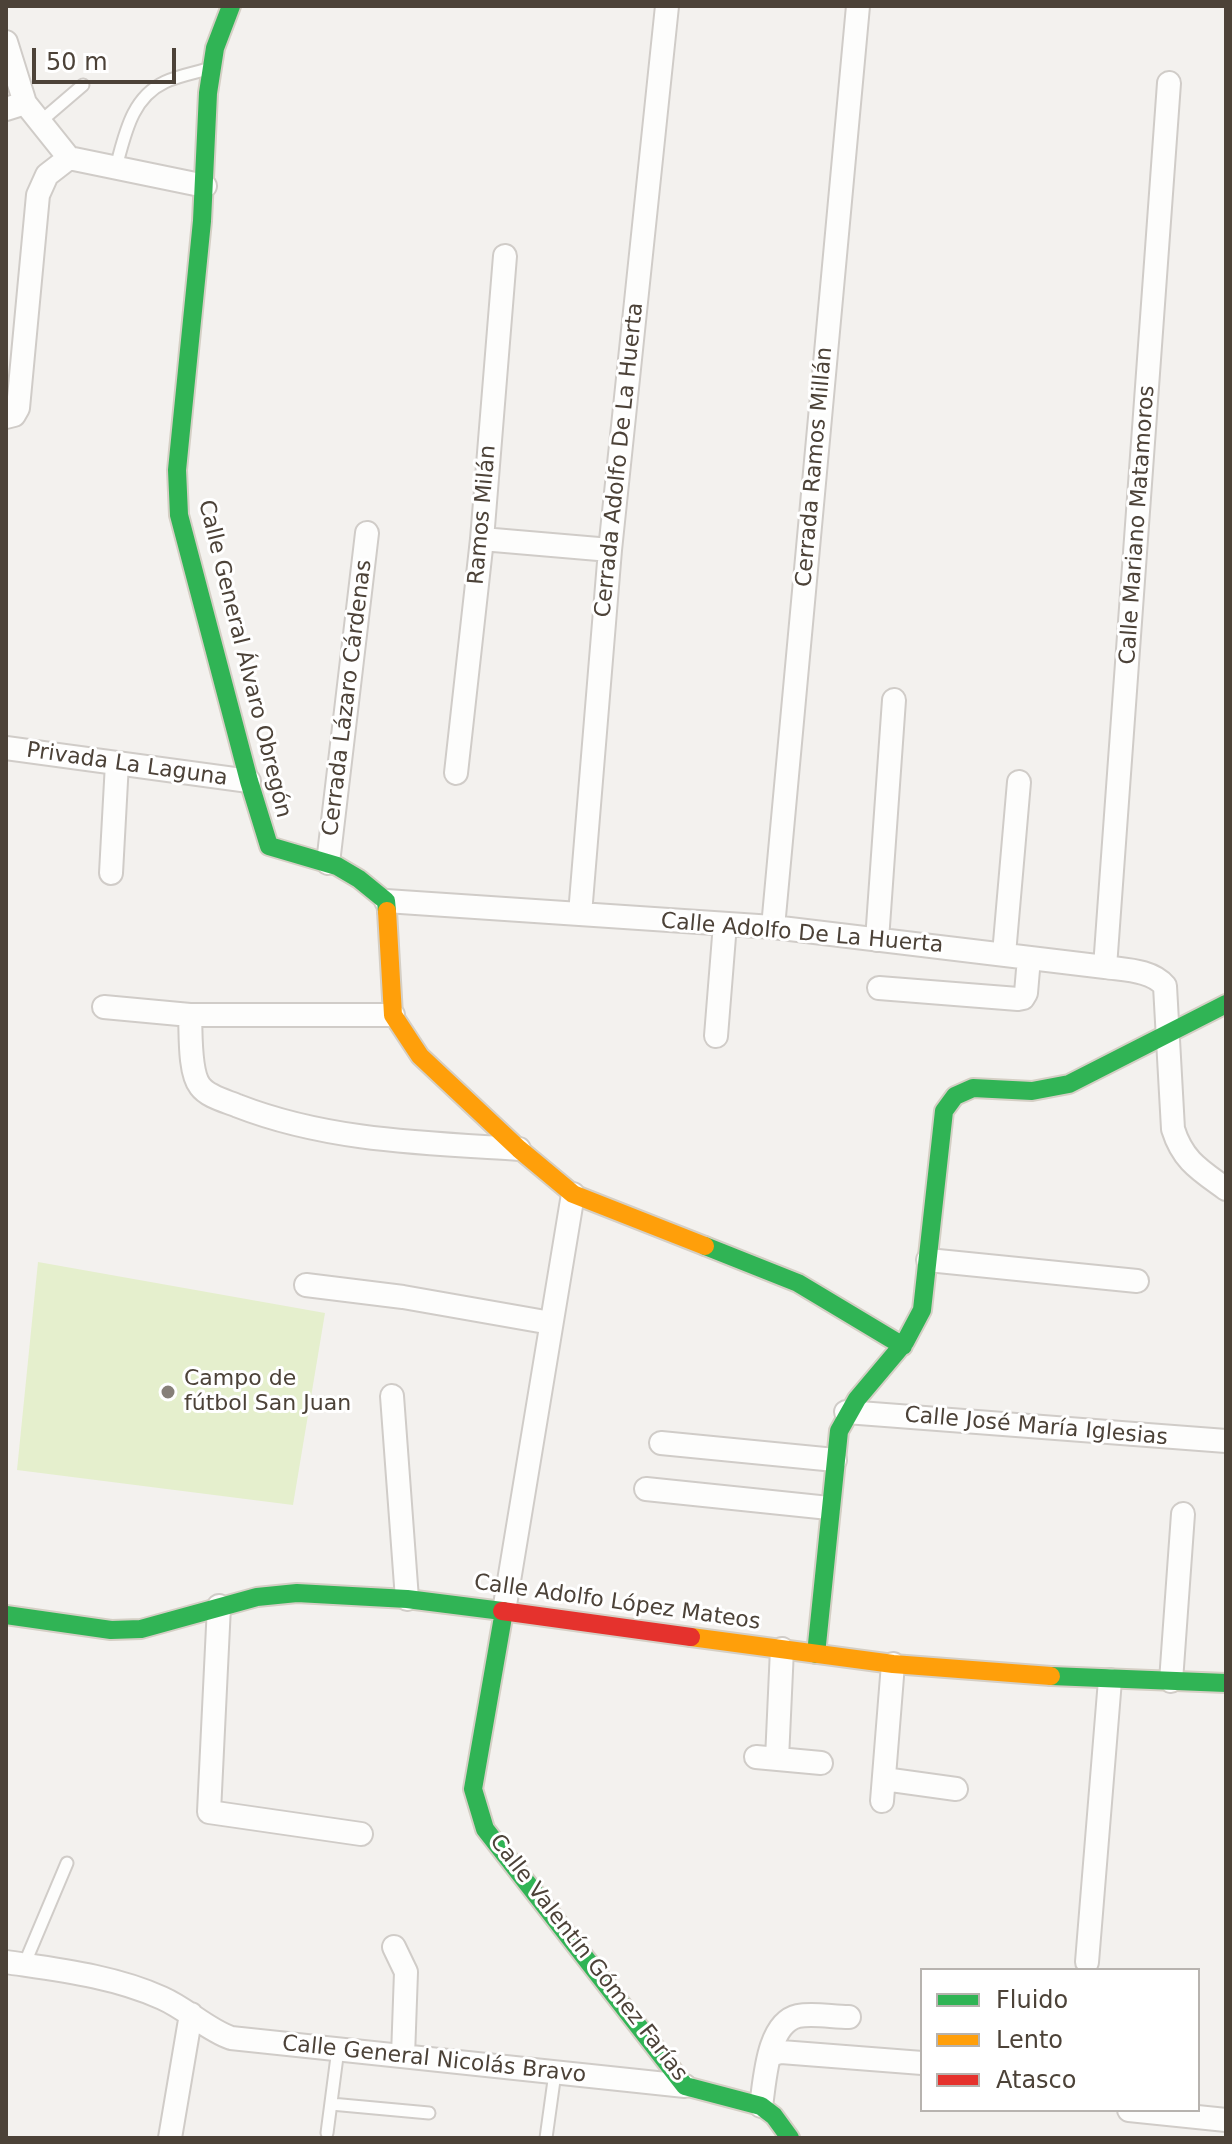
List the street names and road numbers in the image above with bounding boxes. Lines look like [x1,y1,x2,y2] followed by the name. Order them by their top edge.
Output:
[590,301,650,619] street label: Cerrada Adolfo De La Huerta
[791,346,839,588] street label: Cerrada Ramos Millán
[1115,384,1161,666] street label: Calle Mariano Matamoros
[464,444,502,586] street label: Ramos Milán
[192,497,296,821] street label: Calle General Álvaro Obregón
[318,558,378,838] street label: Cerrada Lázaro Cárdenas
[25,738,229,792] street label: Privada La Laguna
[660,909,944,959] street label: Calle Adolfo De La Huerta
[903,1402,1169,1452] street label: Calle José María Iglesias
[472,1570,762,1636] street label: Calle Adolfo López Mateos
[483,1829,693,2087] street label: Calle Valentín Gómez Farías
[281,2031,587,2089] street label: Calle General Nicolás Bravo

